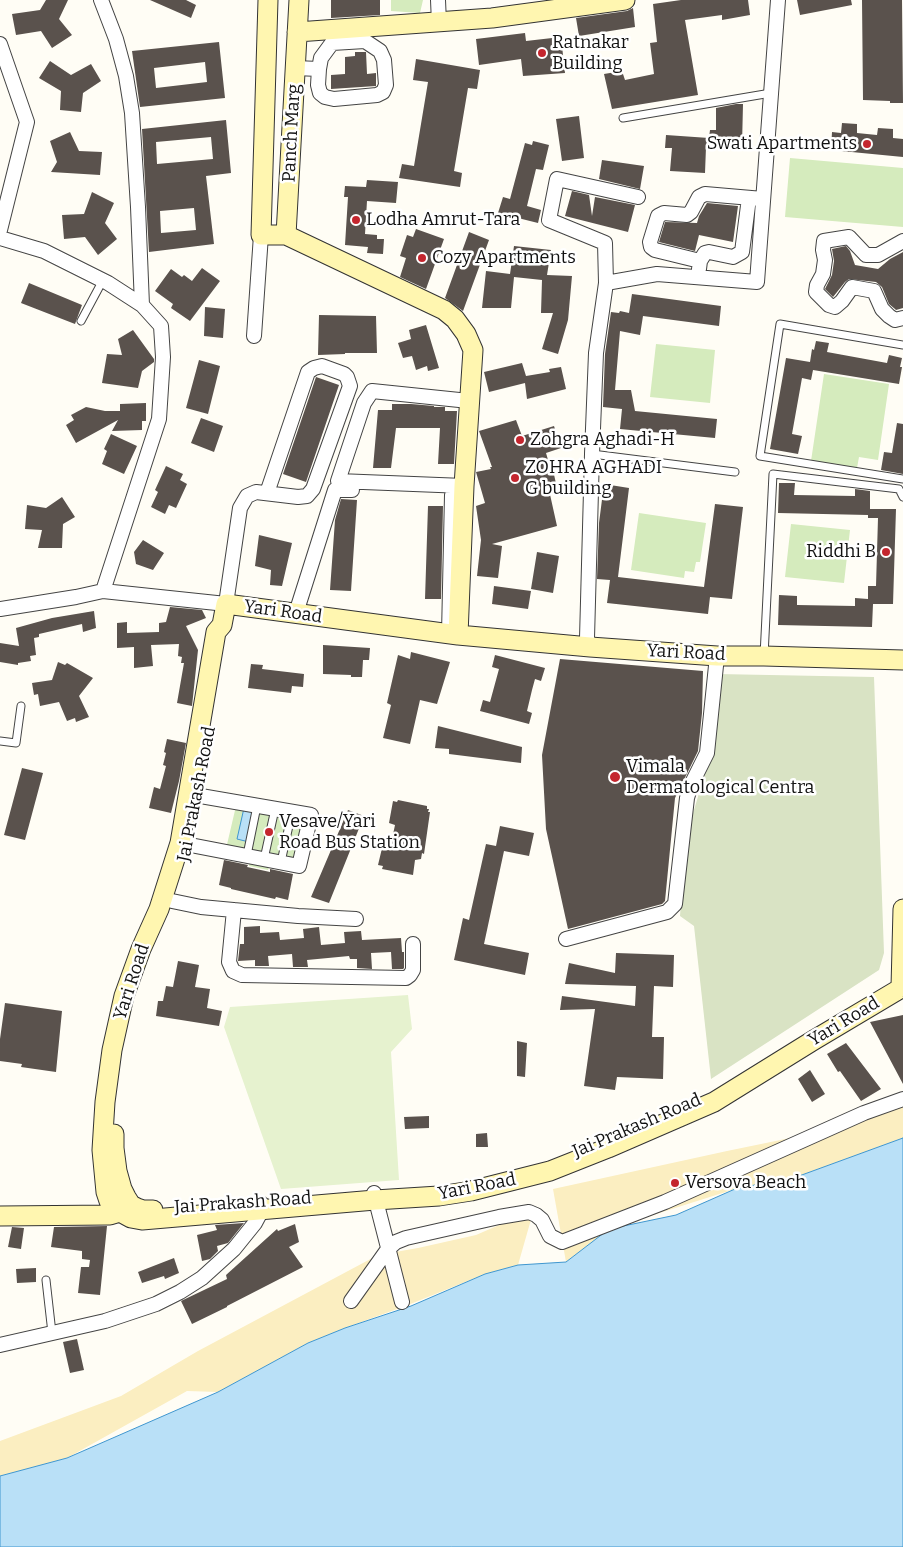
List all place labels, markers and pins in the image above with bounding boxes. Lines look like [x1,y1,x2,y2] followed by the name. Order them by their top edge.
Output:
[552,32,629,74] place label: Ratnakar Building
[536,47,548,59] marker: Ratnakar Building
[707,133,857,155] place label: Swati Apartments
[861,138,873,150] marker: Swati Apartments
[366,209,520,231] place label: Lodha Amrut-Tara
[350,214,362,226] marker: Lodha Amrut-Tara
[432,247,576,269] place label: Cozy Apartments
[416,252,428,264] marker: Cozy Apartments
[530,429,675,451] place label: Zohgra Aghadi-H
[514,434,526,446] marker: Zohgra Aghadi-H
[525,457,662,499] place label: ZOHRA AGHADI G building
[509,472,521,484] marker: ZOHRA AGHADI G building
[806,541,876,563] place label: Riddhi B
[880,546,892,558] marker: Riddhi B
[626,756,814,799] place label: Vimala Dermatological Centra
[608,770,622,784] marker: Vimala Dermatological Centra
[279,811,420,854] place label: Vesave/Yari Road Bus Station
[263,826,275,838] marker: Vesave/Yari Road Bus Station
[685,1172,806,1194] place label: Versova Beach
[669,1177,681,1189] marker: Versova Beach

